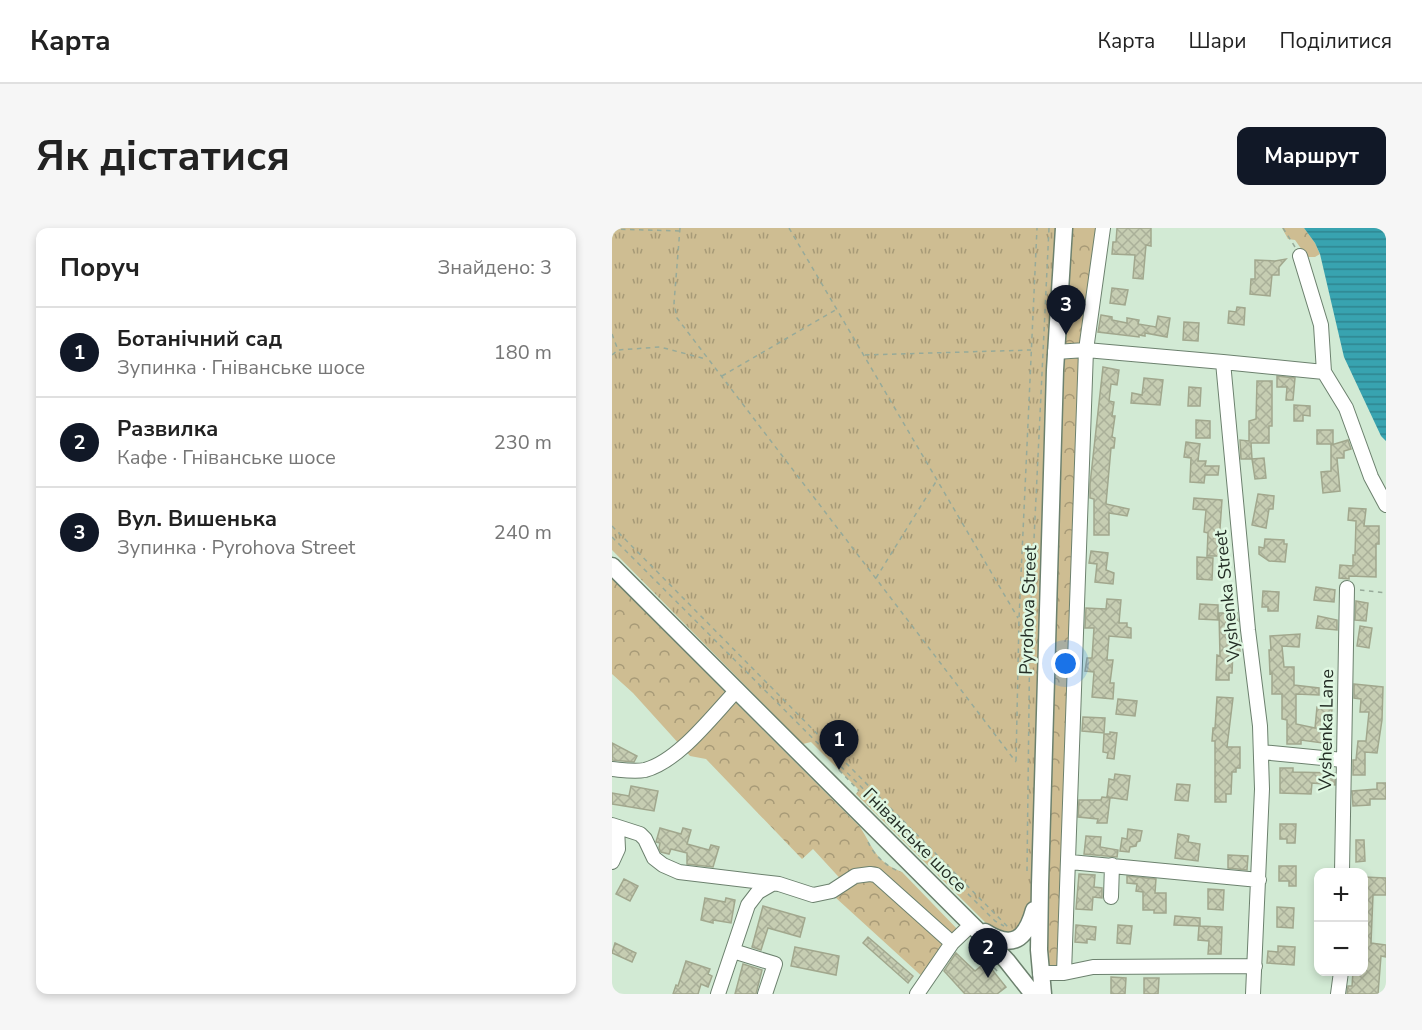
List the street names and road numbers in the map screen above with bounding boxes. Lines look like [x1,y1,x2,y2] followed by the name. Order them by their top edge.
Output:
[1208,528,1246,664] street label: Vyshenka Street
[1014,544,1042,675] street label: Pyrohova Street
[1313,669,1339,792] street label: Vyshenka Lane
[858,783,972,897] street label: Гніванське шосе

